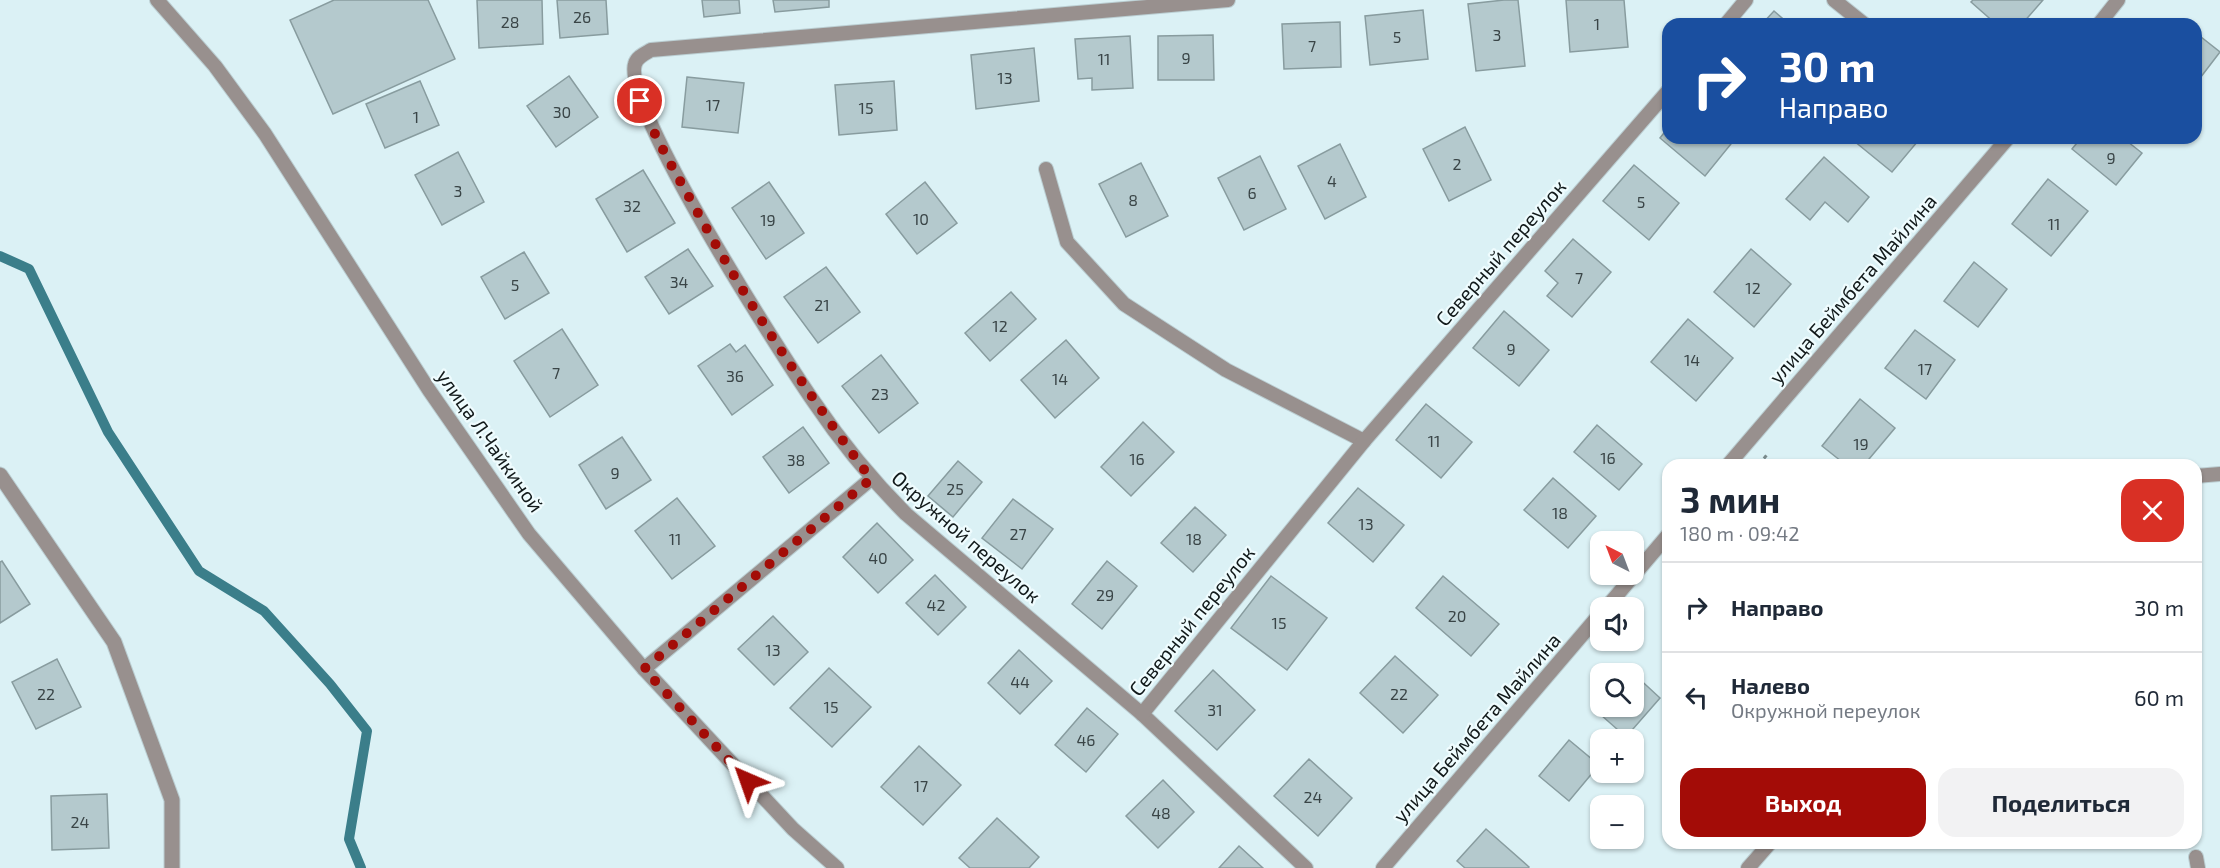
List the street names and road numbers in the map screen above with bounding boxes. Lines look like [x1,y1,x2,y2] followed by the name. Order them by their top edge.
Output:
[1430,174,1571,331] street label: Северный переулок
[1763,189,1942,389] street label: улица Беймбета Майлина
[432,364,549,517] street label: улица Л.Чайкиной
[887,465,1046,608] street label: Окружной переулок
[1123,540,1260,701] street label: Северный переулок
[1387,628,1566,828] street label: улица Беймбета Майлина

